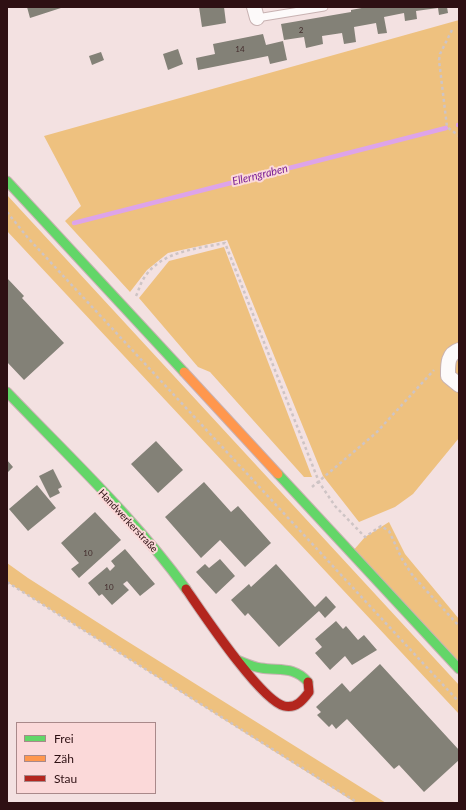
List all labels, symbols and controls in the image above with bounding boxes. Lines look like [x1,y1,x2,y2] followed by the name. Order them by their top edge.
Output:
[299,25,303,35] house number: 2
[235,44,245,54] house number: 14
[231,162,289,188] water label: Ellerngraben
[96,487,160,555] street label: Handwerkerstraße
[83,548,93,558] house number: 10
[104,582,114,592] house number: 10
[16,722,156,794] legend
[54,731,74,746] text: Frei
[54,751,74,766] text: Zäh
[54,771,77,786] text: Stau

